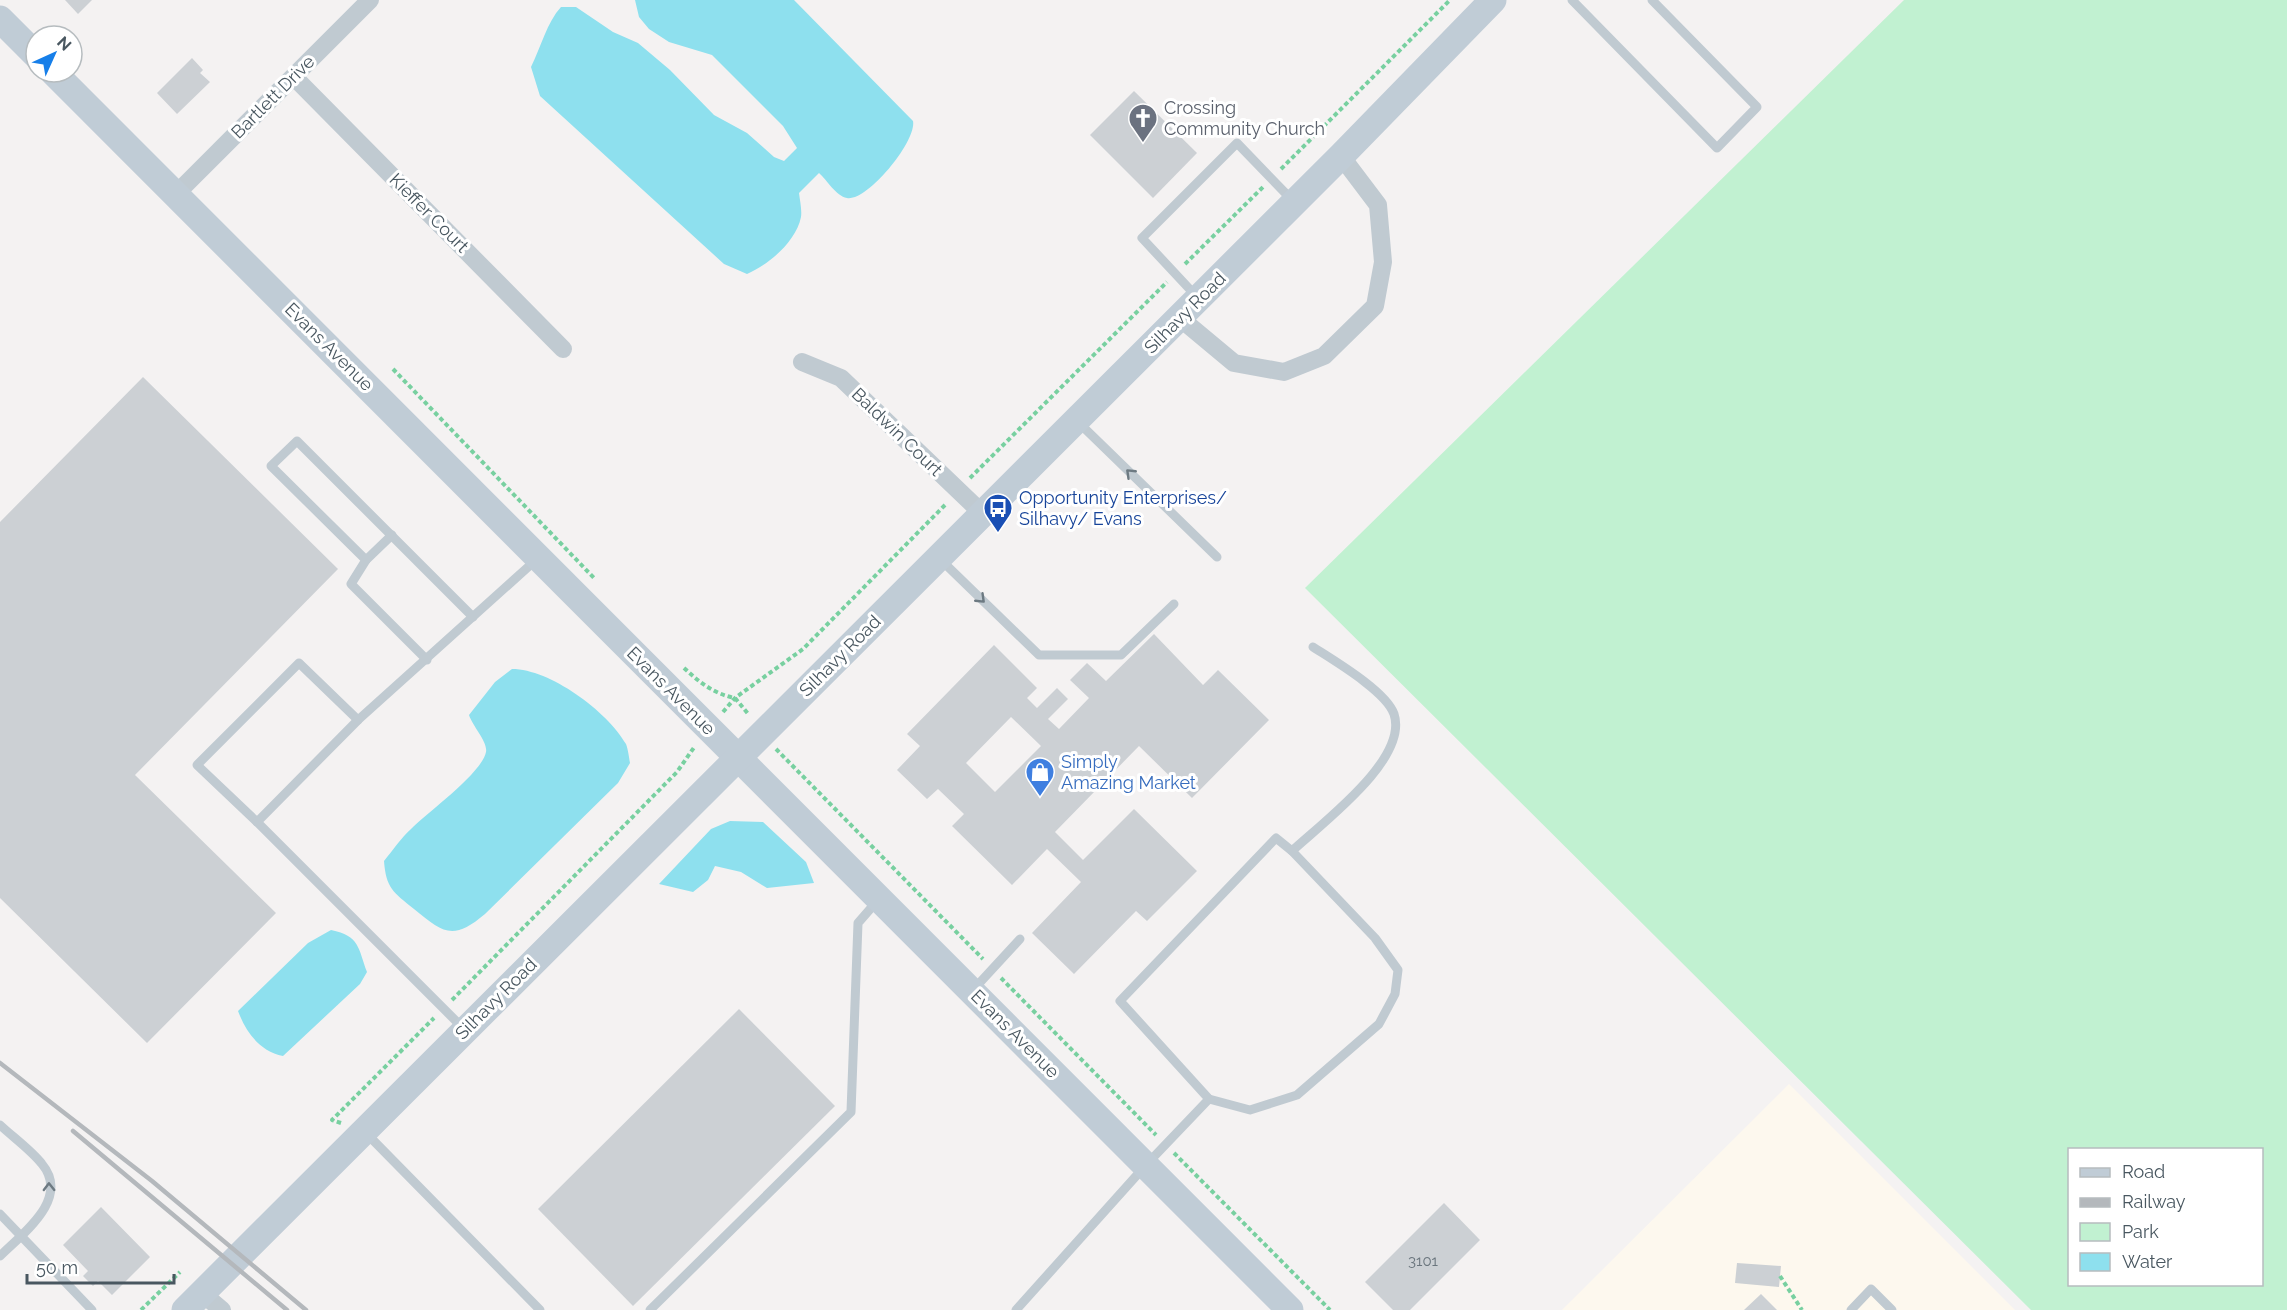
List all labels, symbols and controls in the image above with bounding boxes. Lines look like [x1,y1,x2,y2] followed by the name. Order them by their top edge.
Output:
[24,24,84,84] north arrow
[53,33,75,55] text: N
[227,50,319,143] street label: Bartlett Drive
[1164,97,1325,139] place label: Crossing Community Church
[1127,102,1159,144] church icon: Crossing Community Church
[385,169,473,257] street label: Kieffer Court
[1140,268,1230,358] street label: Silhavy Road
[281,298,378,395] street label: Evans Avenue
[848,383,947,480] street label: Baldwin Court
[1127,469,1138,480] one-way arrow
[1019,487,1227,529] place label: Opportunity Enterprises/ Silhavy/ Evans
[982,492,1014,534] bus stop icon: Opportunity Enterprises/ Silhavy/ Evans
[974,592,985,603] one-way arrow
[795,611,885,701] street label: Silhavy Road
[623,642,720,739] street label: Evans Avenue
[1061,751,1196,793] place label: Simply Amazing Market
[1024,756,1056,798] shop icon: Simply Amazing Market
[451,954,541,1044] street label: Silhavy Road
[967,985,1064,1082] street label: Evans Avenue
[2068,1148,2263,1286] legend
[2122,1161,2165,1182] text: Road
[43,1182,55,1191] one-way arrow
[2122,1191,2186,1212] text: Railway
[2122,1221,2159,1242] text: Park
[27,1247,174,1285] scale bar
[2122,1251,2173,1272] text: Water
[1408,1252,1439,1270] house number: 3101
[36,1257,78,1278] text: 50 m

